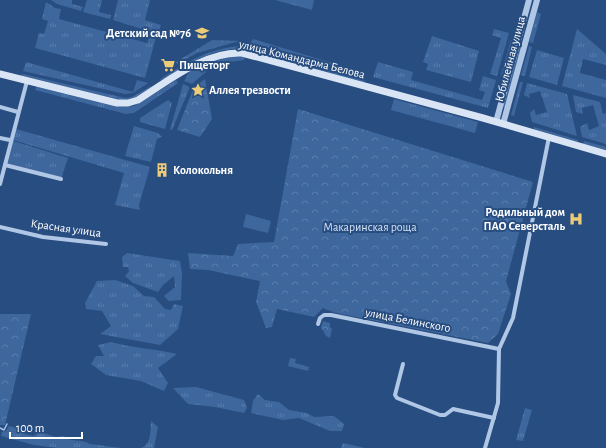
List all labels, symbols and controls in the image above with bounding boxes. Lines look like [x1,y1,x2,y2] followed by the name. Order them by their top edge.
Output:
[493,14,528,103] street label: Юбилейная улица
[194,25,210,41] school or university icon: Детский сад №76
[106,27,191,39] place label: Детский сад №76
[237,37,367,82] street label: улица Командарма Белова
[160,57,176,73] supermarket icon: Пищеторг
[179,59,230,71] place label: Пищеторг
[190,82,206,98] place icon: Аллея трезвости
[209,84,291,96] place label: Аллея трезвости
[154,162,170,178] building icon: Колокольня
[173,164,233,176] place label: Колокольня
[483,206,565,232] place label: Родильный дом ПАО Северсталь
[568,211,584,227] hospital icon: Родильный дом ПАО Северсталь
[30,217,103,240] street label: Красная улица
[323,221,417,233] park label: Макаринская роща
[363,306,452,335] street label: улица Белинского
[10,414,82,440] scale bar
[16,422,44,434] text: 100 m

